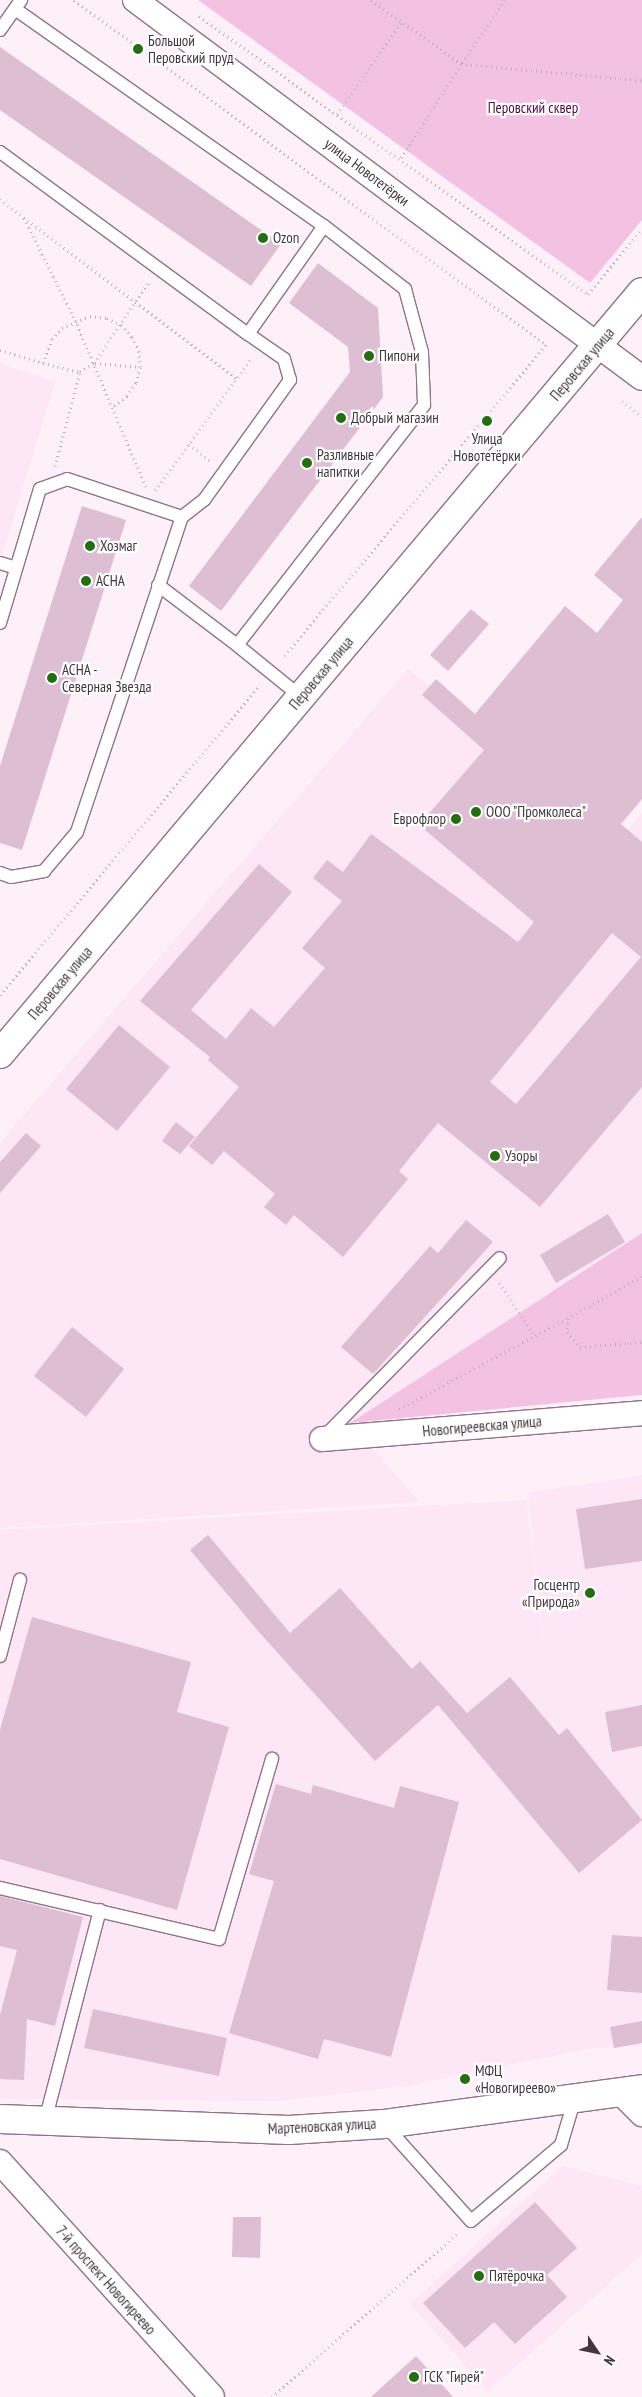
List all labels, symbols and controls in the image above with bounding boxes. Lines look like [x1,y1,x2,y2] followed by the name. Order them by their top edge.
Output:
[148,31,233,66] place label: Большой Перовский пруд
[132,43,144,55] marker: Большой Перовский пруд
[488,99,578,117] park label: Перовский сквер
[321,134,413,210] street label: улица Новотетёрки
[273,229,299,247] place label: Ozon
[257,232,269,244] marker: Ozon
[546,324,618,404] street label: Перовская улица
[379,347,419,365] place label: Пипони
[363,350,375,362] marker: Пипони
[351,409,439,427] place label: Добрый магазин
[335,412,347,424] marker: Добрый магазин
[481,415,493,427] marker: Улица Новотетёрки
[453,429,521,464] place label: Улица Новотетёрки
[317,445,374,480] place label: Разливные напитки
[301,457,313,469] marker: Разливные напитки
[100,537,137,555] place label: Хозмаг
[84,540,96,552] marker: Хозмаг
[96,572,125,590] place label: АСНА
[80,575,92,587] marker: АСНА
[285,633,357,713] street label: Перовская улица
[62,660,152,695] place label: АСНА - Северная Звезда
[46,672,58,684] marker: АСНА - Северная Звезда
[486,803,587,821] place label: ООО "Промколеса"
[470,806,482,818] marker: ООО "Промколеса"
[393,810,446,828] place label: Еврофлор
[450,813,462,825] marker: Еврофлор
[24,943,96,1023] street label: Перовская улица
[505,1147,537,1165] place label: Узоры
[489,1150,501,1162] marker: Узоры
[422,1412,542,1440] street label: Новогиреевская улица
[522,1575,580,1610] place label: Госцентр «Природа»
[584,1587,596,1599] marker: Госцентр «Природа»
[475,2061,556,2096] place label: МФЦ «Новогиреево»
[459,2073,471,2085] marker: МФЦ «Новогиреево»
[267,2114,377,2138] street label: Мартеновская улица
[52,2222,160,2338] street label: 7-й проспект Новогиреево
[489,2267,544,2285] place label: Пятёрочка
[473,2270,485,2282] marker: Пятёрочка
[572,2327,622,2377] north arrow
[600,2352,619,2369] text: N
[424,2368,485,2386] place label: ГСК "Гирей"
[408,2371,420,2383] marker: ГСК "Гирей"

